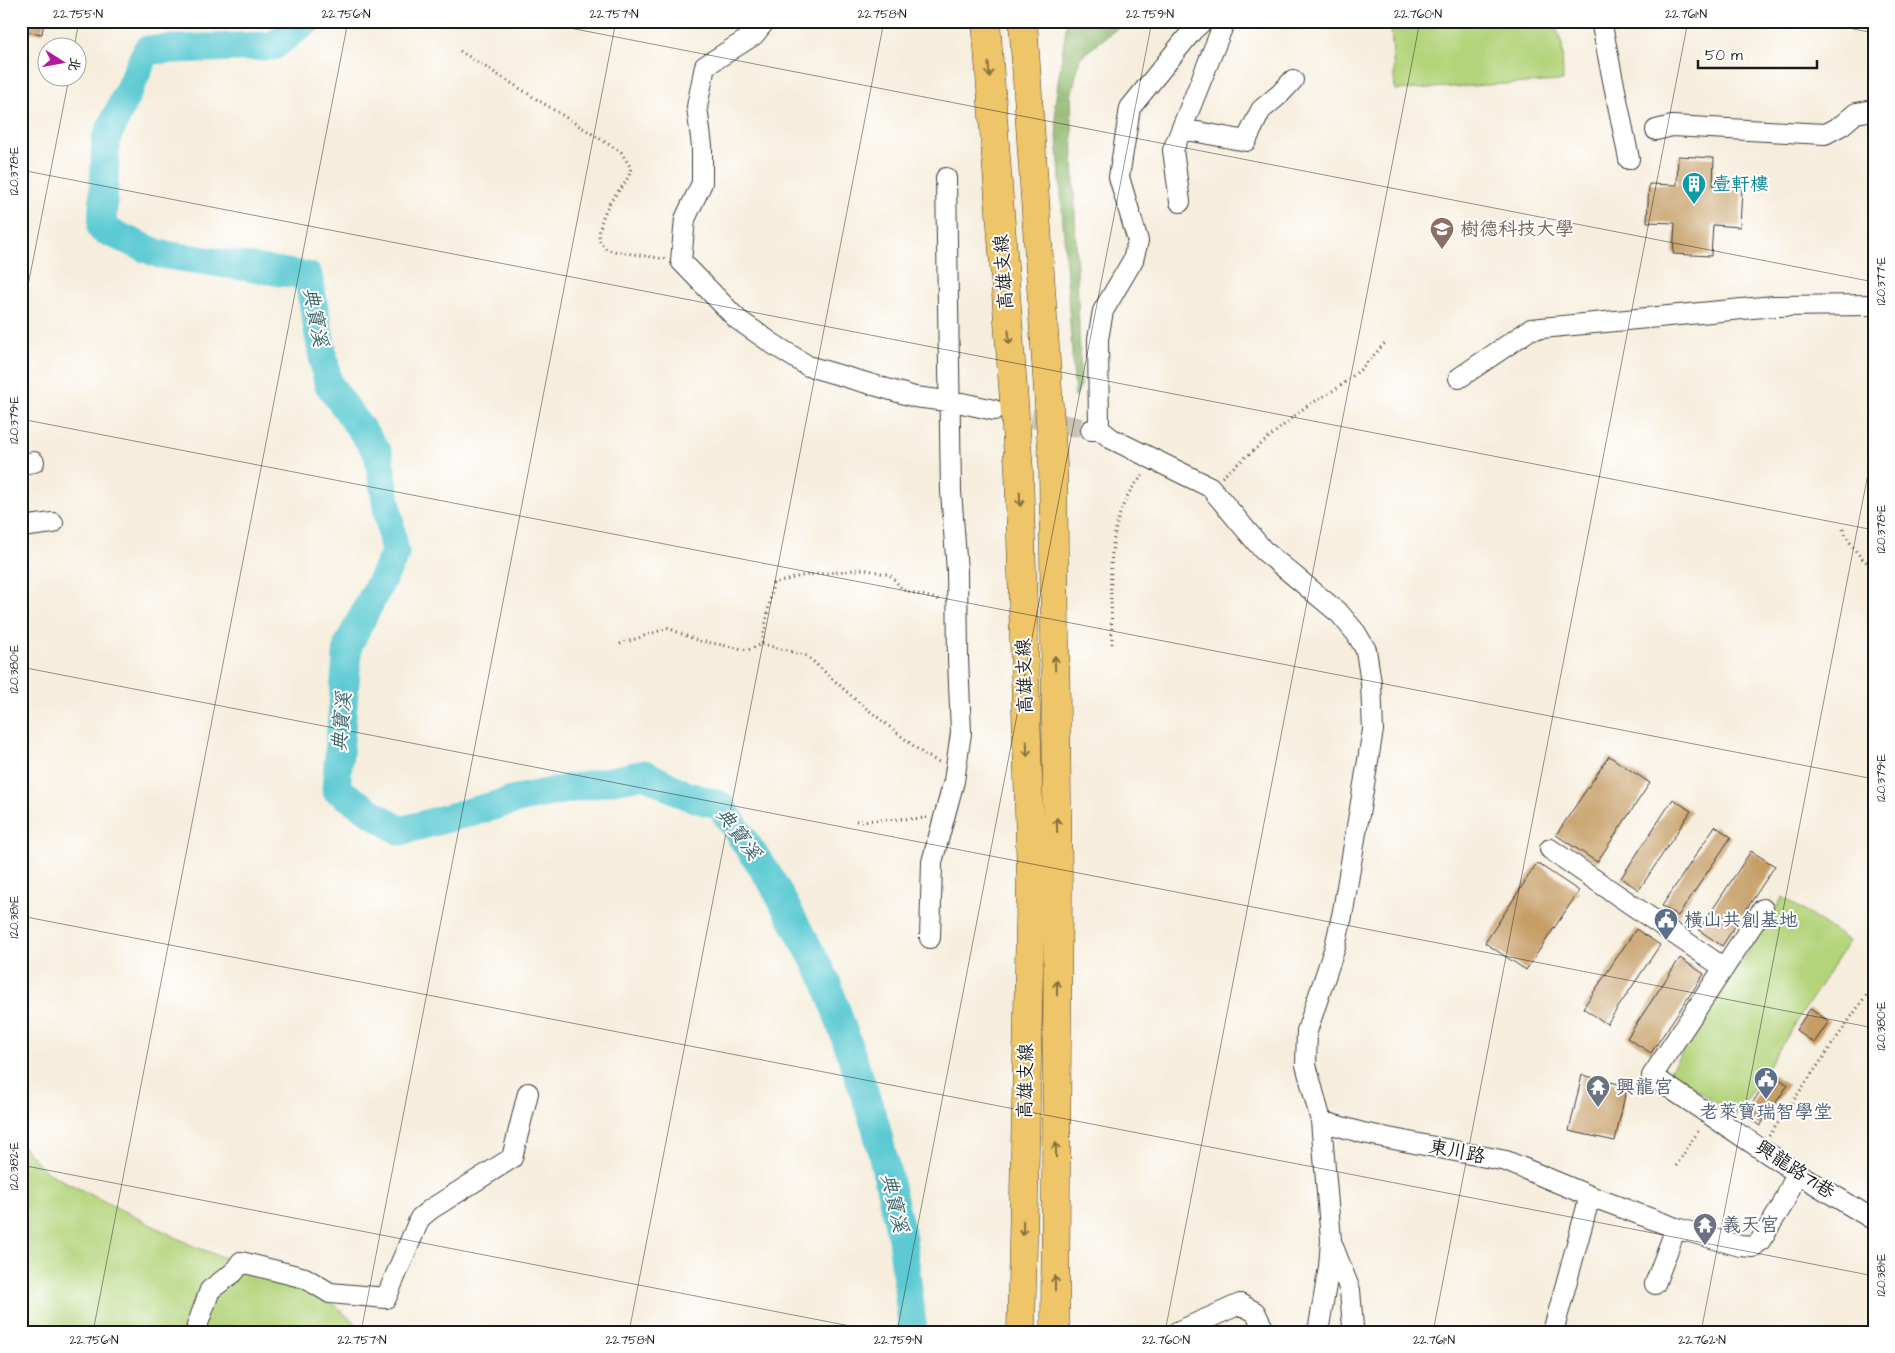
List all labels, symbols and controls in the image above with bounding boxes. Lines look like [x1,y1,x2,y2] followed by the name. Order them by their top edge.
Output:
[53,6,103,23] text: 22.755°N
[322,6,371,23] text: 22.756°N
[590,6,639,23] text: 22.757°N
[857,6,907,23] text: 22.758°N
[1126,6,1175,23] text: 22.759°N
[1394,6,1443,23] text: 22.760°N
[1665,6,1707,23] text: 22.761°N
[38,38,88,88] north arrow
[1698,38,1816,70] scale bar
[1705,45,1743,66] text: 50 m
[63,56,85,73] text: 北
[985,62,994,78] one-way arrow
[6,147,23,195] text: 120.378°E
[1681,171,1707,205] building icon: 壹軒樓
[1712,171,1769,198] place label: 壹軒樓
[1429,216,1455,250] school or university icon: 樹德科技大學
[1460,216,1574,243] place label: 樹德科技大學
[988,233,1020,311] street label: 高雄支線
[1873,257,1890,305] text: 120.377°E
[296,285,335,350] water label: 典寶溪
[1005,328,1014,344] one-way arrow
[6,396,23,444] text: 120.379°E
[1015,490,1025,506] one-way arrow
[1873,505,1890,553] text: 120.378°E
[1010,638,1040,714] street label: 高雄支線
[6,645,23,693] text: 120.380°E
[1050,655,1060,671] one-way arrow
[325,690,359,753] water label: 典寶溪
[1022,740,1032,756] one-way arrow
[1873,754,1890,802] text: 120.379°E
[709,802,768,867] water label: 典寶溪
[1052,817,1062,834] one-way arrow
[6,896,23,938] text: 120.381°E
[1653,907,1679,941] public building icon: 橫山共創基地
[1684,907,1798,934] place label: 橫山共創基地
[1052,980,1062,996] one-way arrow
[1873,1002,1890,1050] text: 120.380°E
[1012,1043,1040,1119] street label: 高雄支線
[1753,1066,1779,1100] public building icon: 老萊寶瑞智學堂
[1585,1074,1611,1108] temple icon: 興龍宮
[1616,1074,1673,1101] place label: 興龍宮
[1699,1099,1833,1126] place label: 老萊寶瑞智學堂
[1426,1133,1488,1171] street label: 東川路
[1750,1134,1840,1206] street label: 興龍路71巷
[6,1142,23,1190] text: 120.382°E
[1051,1142,1061,1158] one-way arrow
[874,1171,915,1236] water label: 典寶溪
[1692,1212,1718,1246] temple icon: 義天宮
[1722,1212,1779,1239] place label: 義天宮
[1018,1220,1028,1236] one-way arrow
[1873,1254,1890,1296] text: 120.381°E
[1050,1275,1060,1292] one-way arrow
[70,1332,119,1349] text: 22.756°N
[338,1332,387,1349] text: 22.757°N
[605,1332,655,1349] text: 22.758°N
[874,1332,923,1349] text: 22.759°N
[1142,1332,1191,1349] text: 22.760°N
[1413,1332,1455,1349] text: 22.761°N
[1678,1332,1726,1349] text: 22.762°N

